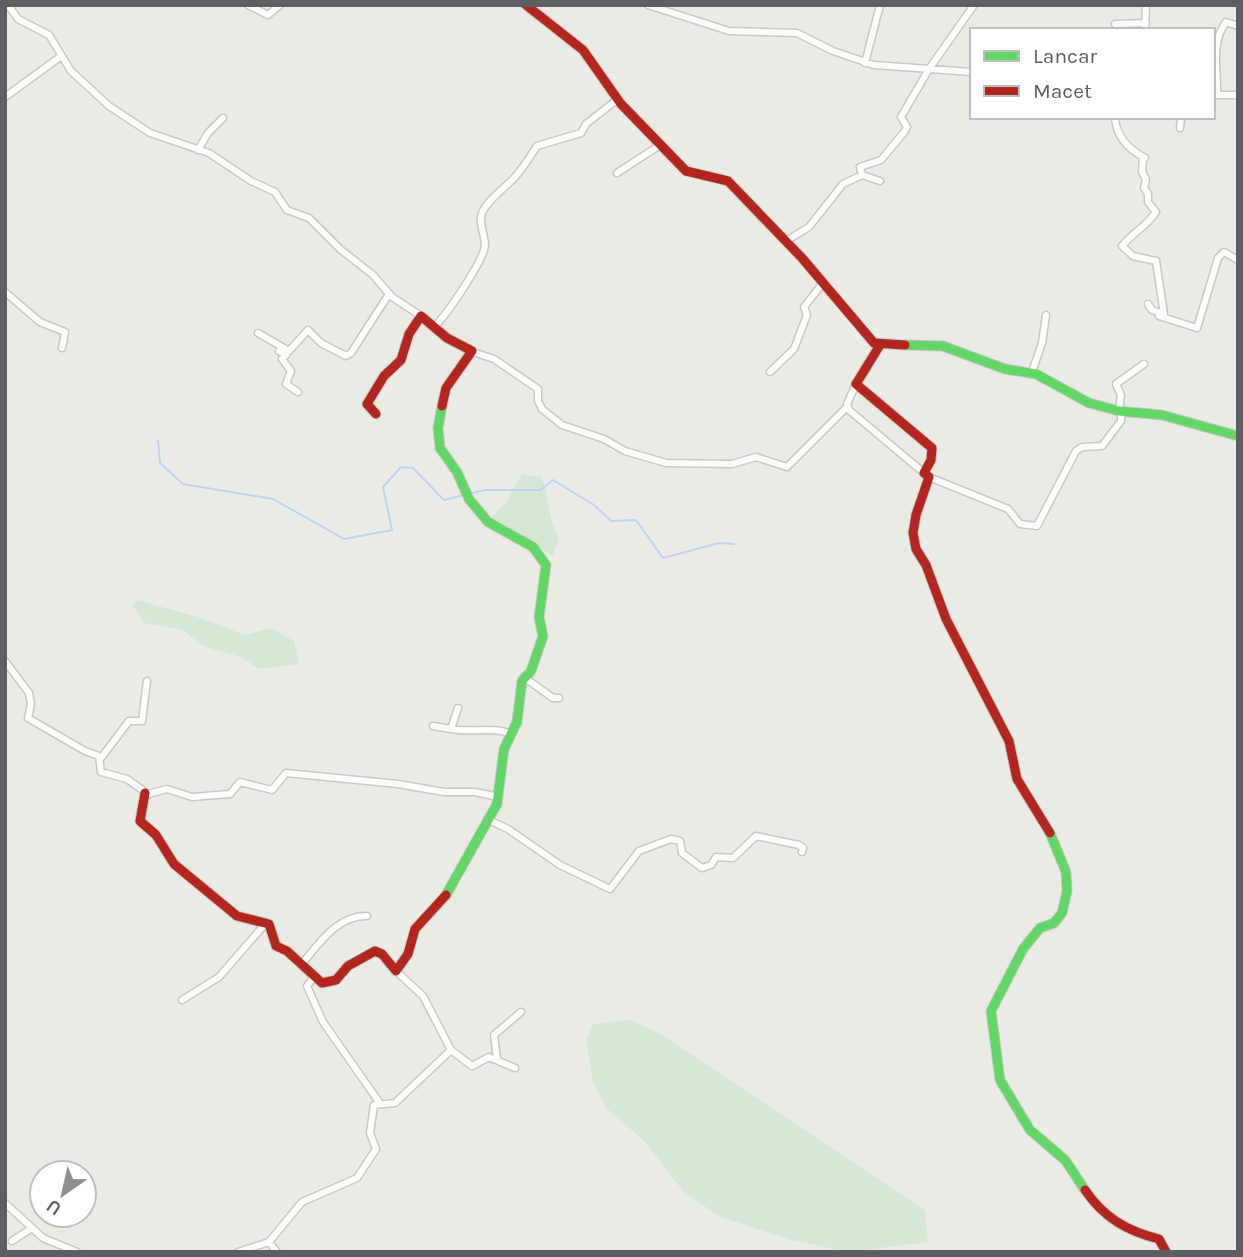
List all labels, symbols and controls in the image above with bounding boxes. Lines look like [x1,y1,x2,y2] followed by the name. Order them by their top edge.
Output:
[970,28,1215,119] legend
[1033,44,1097,68] text: Lancar
[1033,79,1092,103] text: Macet
[28,1159,98,1229] north arrow
[42,1194,66,1220] text: U

